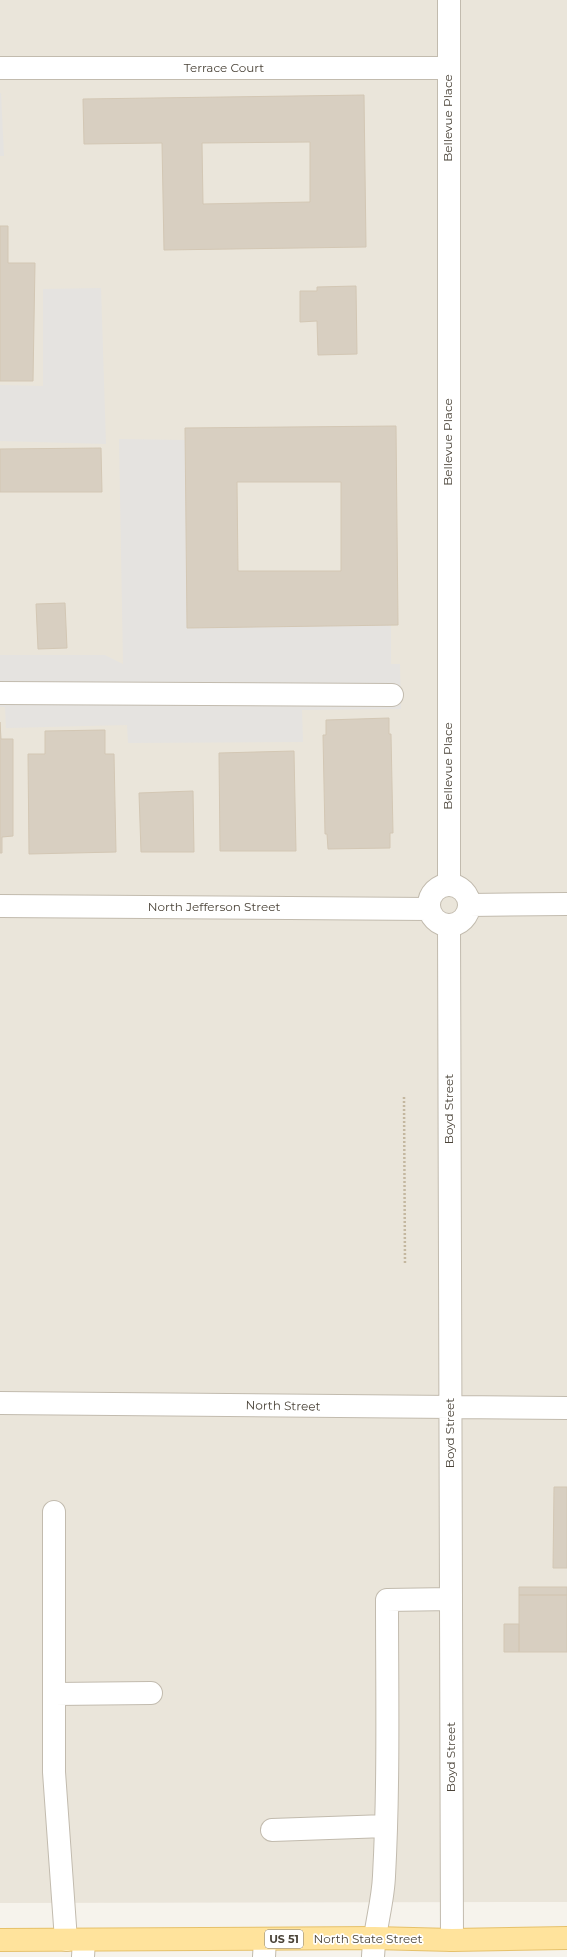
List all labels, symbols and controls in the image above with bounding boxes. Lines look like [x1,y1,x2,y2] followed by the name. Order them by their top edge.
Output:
[184,60,264,75] street label: Terrace Court
[440,74,455,162] street label: Bellevue Place
[440,398,455,486] street label: Bellevue Place
[440,722,455,810] street label: Bellevue Place
[148,899,280,914] street label: North Jefferson Street
[441,1074,456,1144] street label: Boyd Street
[246,1397,321,1414] street label: North Street
[442,1398,457,1468] street label: Boyd Street
[443,1722,458,1792] street label: Boyd Street
[265,1930,303,1948] road number: US 51
[314,1931,423,1946] street label: North State Street

